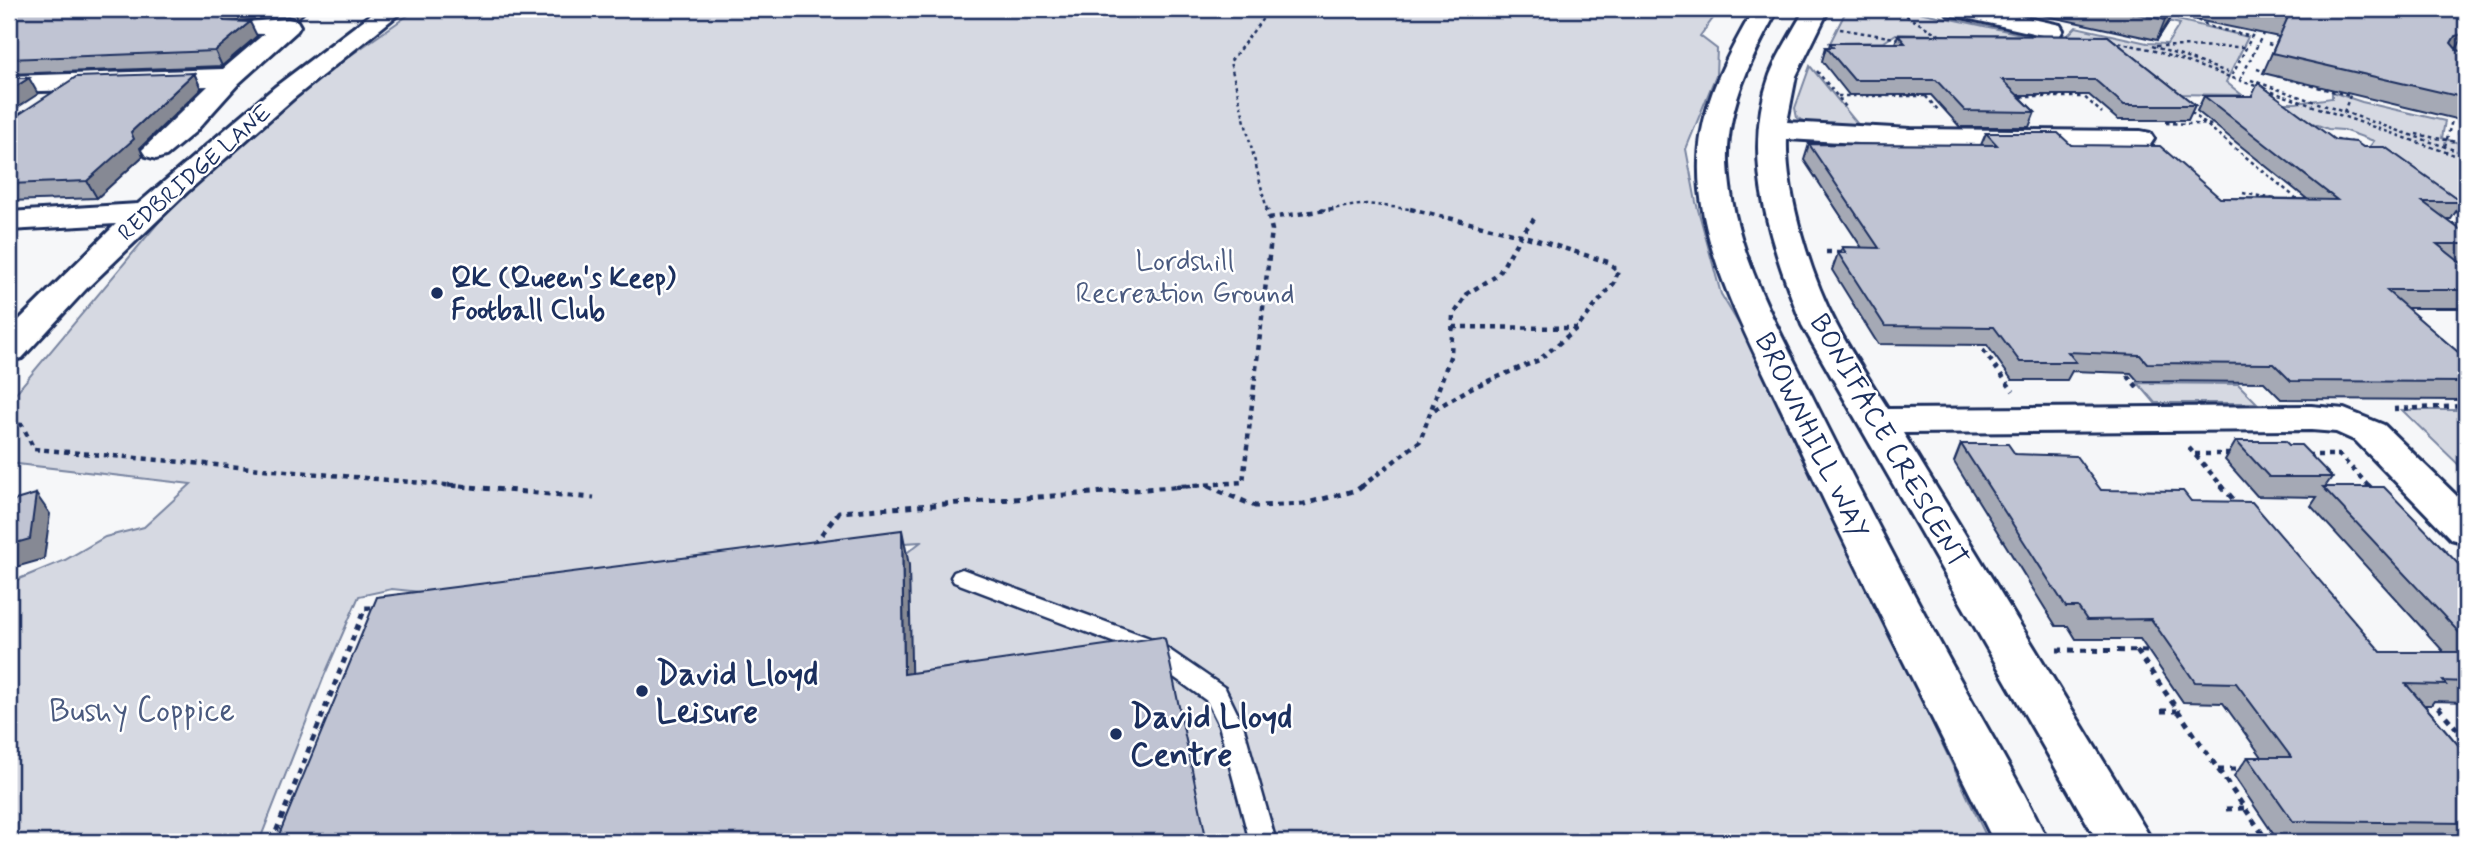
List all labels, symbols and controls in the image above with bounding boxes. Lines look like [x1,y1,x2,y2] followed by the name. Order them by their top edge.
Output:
[112,98,278,249] street label: REDBRIDGE LANE
[1076,244,1294,313] park label: Lordshill Recreation Ground
[451,261,676,330] place label: QK (Queen's Keep) Football Club
[429,285,445,301] marker: QK (Queen's Keep) Football Club
[1800,308,1976,575] street label: BONIFACE CRESCENT
[1745,327,1877,545] street label: BROWNHILL WAY
[656,653,818,735] place label: David Lloyd Leisure
[634,683,650,699] marker: David Lloyd Leisure
[49,690,235,734] park label: Bushy Coppice
[1130,696,1292,778] place label: David Lloyd Centre
[1108,726,1124,742] marker: David Lloyd Centre

